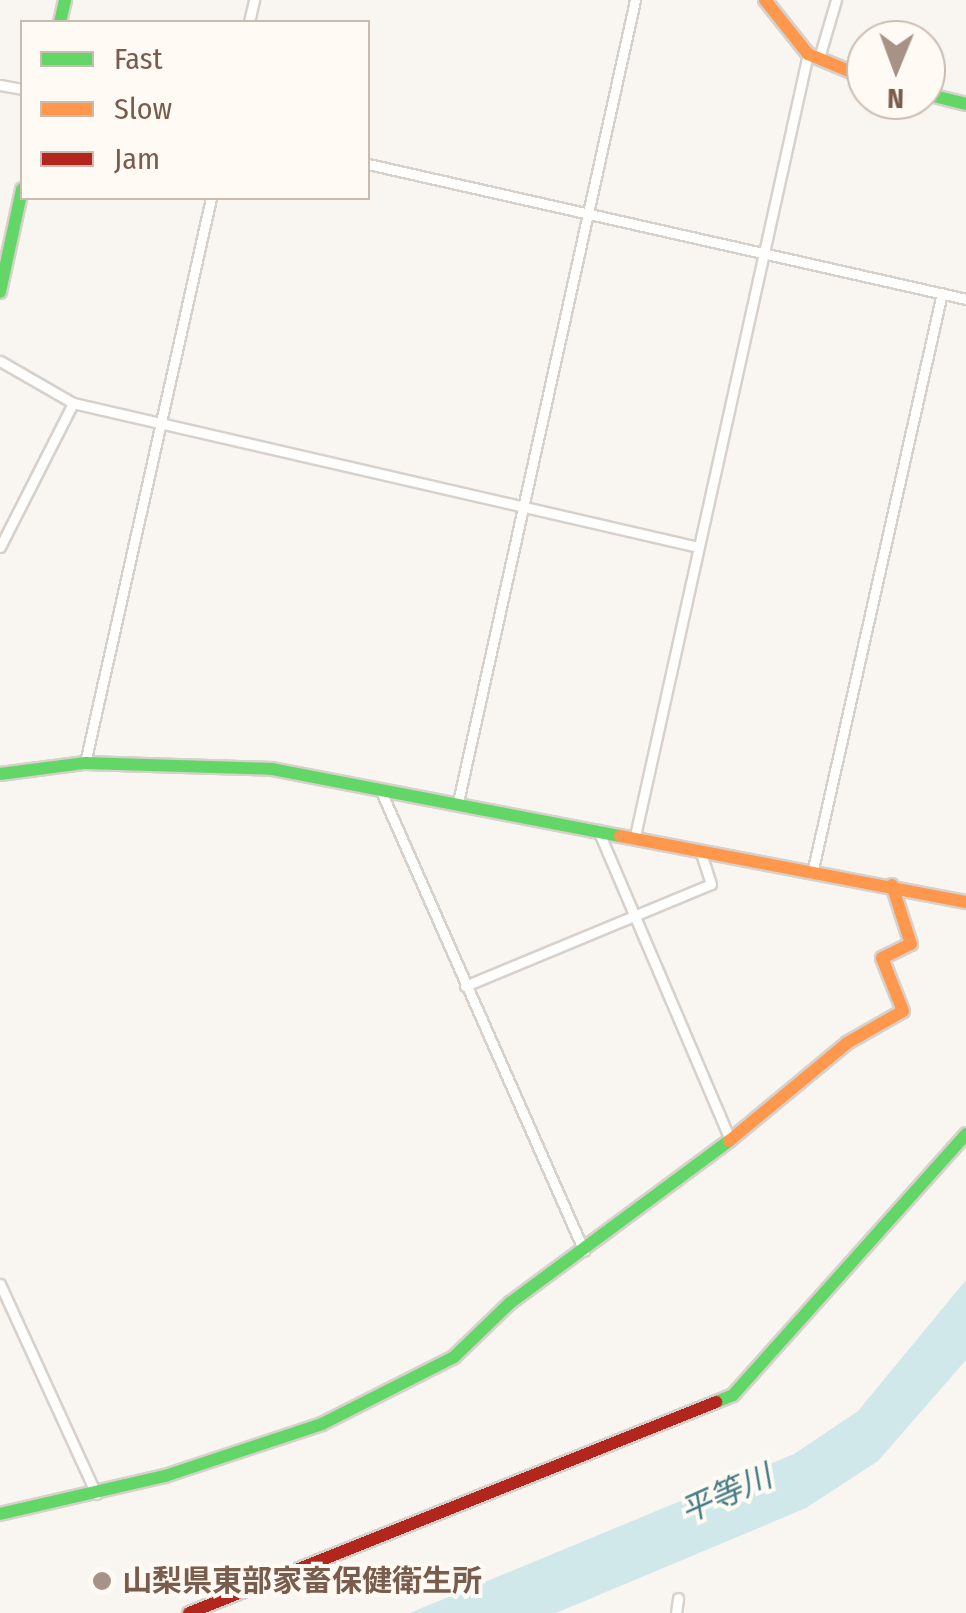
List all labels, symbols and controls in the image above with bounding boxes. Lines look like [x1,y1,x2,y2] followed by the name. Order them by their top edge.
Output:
[20,20,370,200] legend
[846,20,946,120] north arrow
[114,41,162,77] text: Fast
[887,82,904,115] text: N
[114,91,172,127] text: Slow
[114,141,160,177] text: Jam
[674,1457,778,1531] water label: 平等川
[122,1563,482,1599] place label: 山梨県東部家畜保健衛生所
[91,1570,113,1592] marker: 山梨県東部家畜保健衛生所

